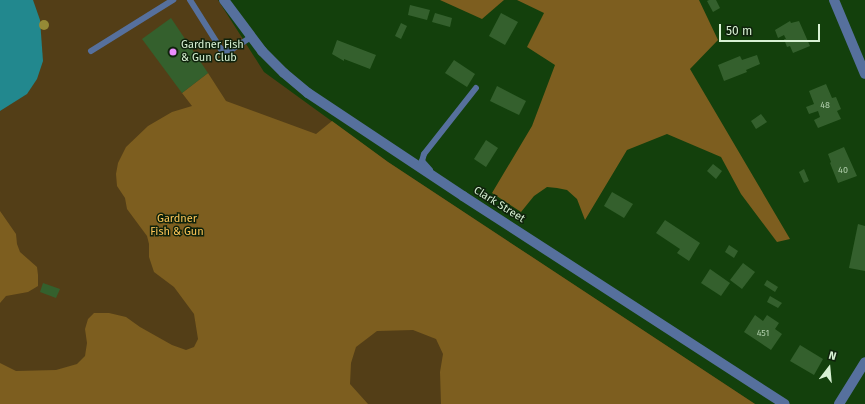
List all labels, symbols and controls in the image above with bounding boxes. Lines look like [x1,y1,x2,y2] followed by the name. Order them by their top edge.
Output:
[721,16,822,42] scale bar
[726,24,752,38] text: 50 m
[181,39,244,65] place label: Gardner Fish & Gun Club
[168,47,178,57] marker: Gardner Fish & Gun Club
[820,100,830,110] house number: 48
[838,165,848,175] house number: 40
[471,184,527,226] street label: Clark Street
[150,213,204,239] park label: Gardner Fish & Gun
[757,328,769,338] house number: 451
[809,348,849,388] north arrow
[827,349,838,363] text: N

